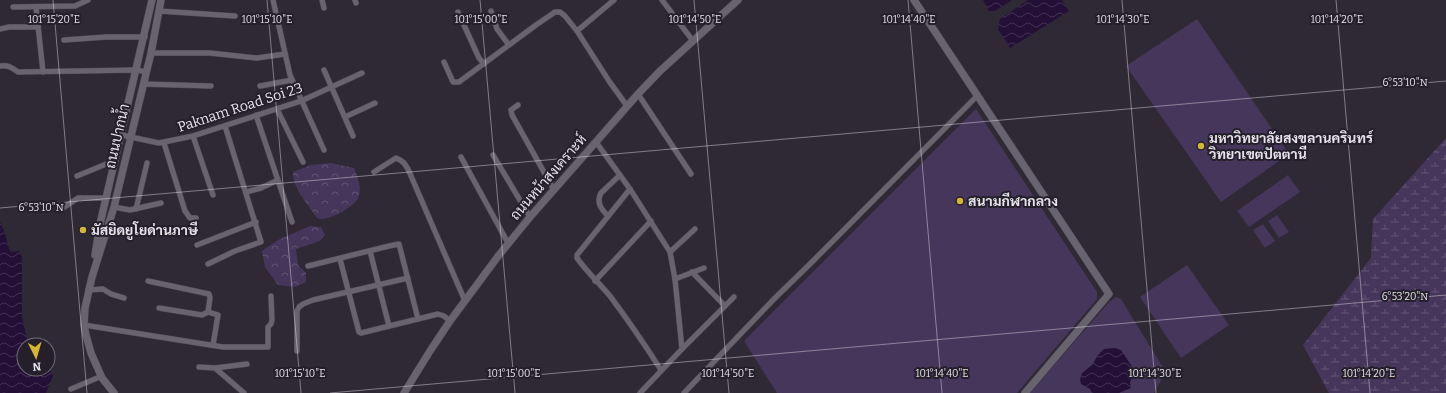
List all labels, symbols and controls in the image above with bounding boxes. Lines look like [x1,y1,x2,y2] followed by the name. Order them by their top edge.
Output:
[28,14,80,26] text: 101°15'20"E
[242,14,292,26] text: 101°15'10"E
[454,14,508,26] text: 101°15'00"E
[669,14,721,26] text: 101°14'50"E
[882,14,936,26] text: 101°14'40"E
[1097,14,1149,26] text: 101°14'30"E
[1311,14,1363,26] text: 101°14'20"E
[1382,77,1428,89] text: 6°53'10"N
[175,79,305,136] street label: Paknam Road Soi 23
[98,101,133,170] street label: ถนนปากน้ำ
[1208,129,1374,163] place label: มหาวิทยาลัยสงขลานครินทร์ วิทยาเขตปัตตานี
[506,130,590,224] street label: ถนนหน้าสงเคราะห์
[1196,141,1206,151] marker: มหาวิทยาลัยสงขลานครินทร์ วิทยาเขตปัตตานี
[968,192,1058,210] place label: สนามกีฬากลาง
[955,196,965,206] marker: สนามกีฬากลาง
[18,202,64,214] text: 6°53'10"N
[91,221,199,241] place label: มัสยิดยูโยด่านภาษี
[78,225,88,235] marker: มัสยิดยูโยด่านภาษี
[1382,291,1428,303] text: 6°53'20"N
[16,337,56,377] north arrow
[32,360,42,373] text: N
[275,368,325,380] text: 101°15'10"E
[487,368,541,380] text: 101°15'00"E
[702,368,754,380] text: 101°14'50"E
[915,368,969,380] text: 101°14'40"E
[1129,368,1181,380] text: 101°14'30"E
[1343,368,1395,380] text: 101°14'20"E

